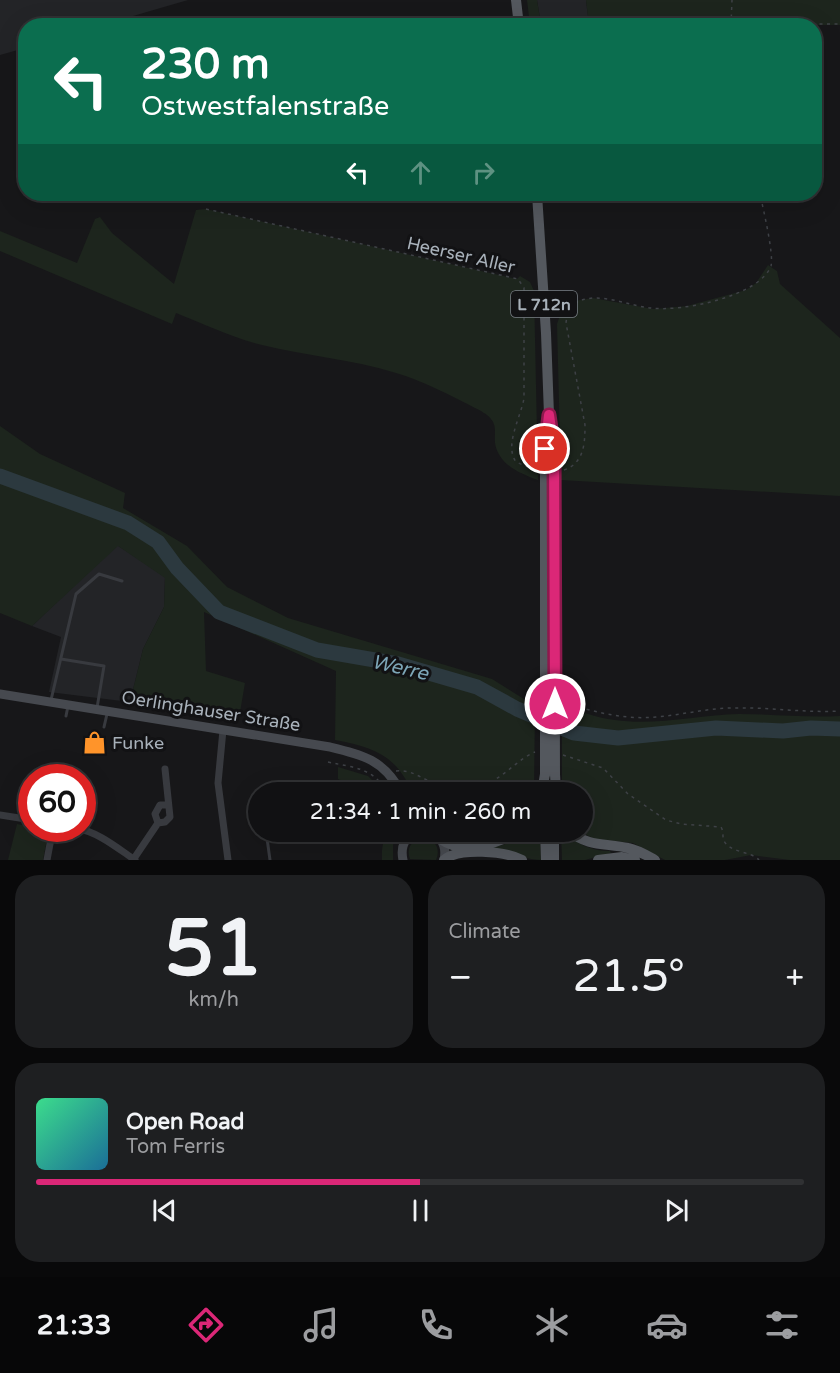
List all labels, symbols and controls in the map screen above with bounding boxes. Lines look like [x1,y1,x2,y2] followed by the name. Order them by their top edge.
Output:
[141,39,270,90] text: 230 m
[42,42,120,120] icon: left
[141,90,389,123] text: Ostwestfalenstraße
[341,156,374,189] icon: left
[404,156,437,189] icon: ahead
[467,156,500,189] icon: right
[405,232,517,278] street label: Heerser Aller
[511,291,577,317] road number: L 712n
[519,423,570,474] pin
[528,432,561,465] icon: arrive
[369,650,432,686] water label: Werre
[523,672,587,736] position arrow
[120,686,302,736] street label: Oerlinghauser Straße
[81,730,107,756] shop icon: Funke
[112,732,164,754] place label: Funke
[18,764,96,842] speed limit sign: 60
[310,799,531,825] text: 21:34 · 1 min · 260 m
[165,902,263,996] text: 51
[449,920,521,944] text: Climate
[572,950,685,1004] text: 21.5°
[449,958,472,997] text: −
[785,958,804,997] text: +
[189,988,239,1012] text: km/h
[126,1109,244,1135] text: Open Road
[126,1135,225,1159] text: Tom Ferris
[148,1194,181,1227] icon: previous
[404,1194,437,1227] icon: pause
[660,1194,693,1227] icon: next
[185,1304,227,1346] icon: directions
[300,1304,342,1346] icon: music
[415,1304,457,1346] icon: phone
[531,1304,573,1346] icon: climate
[646,1304,688,1346] icon: car
[761,1304,803,1346] icon: filters
[37,1309,112,1342] text: 21:33

